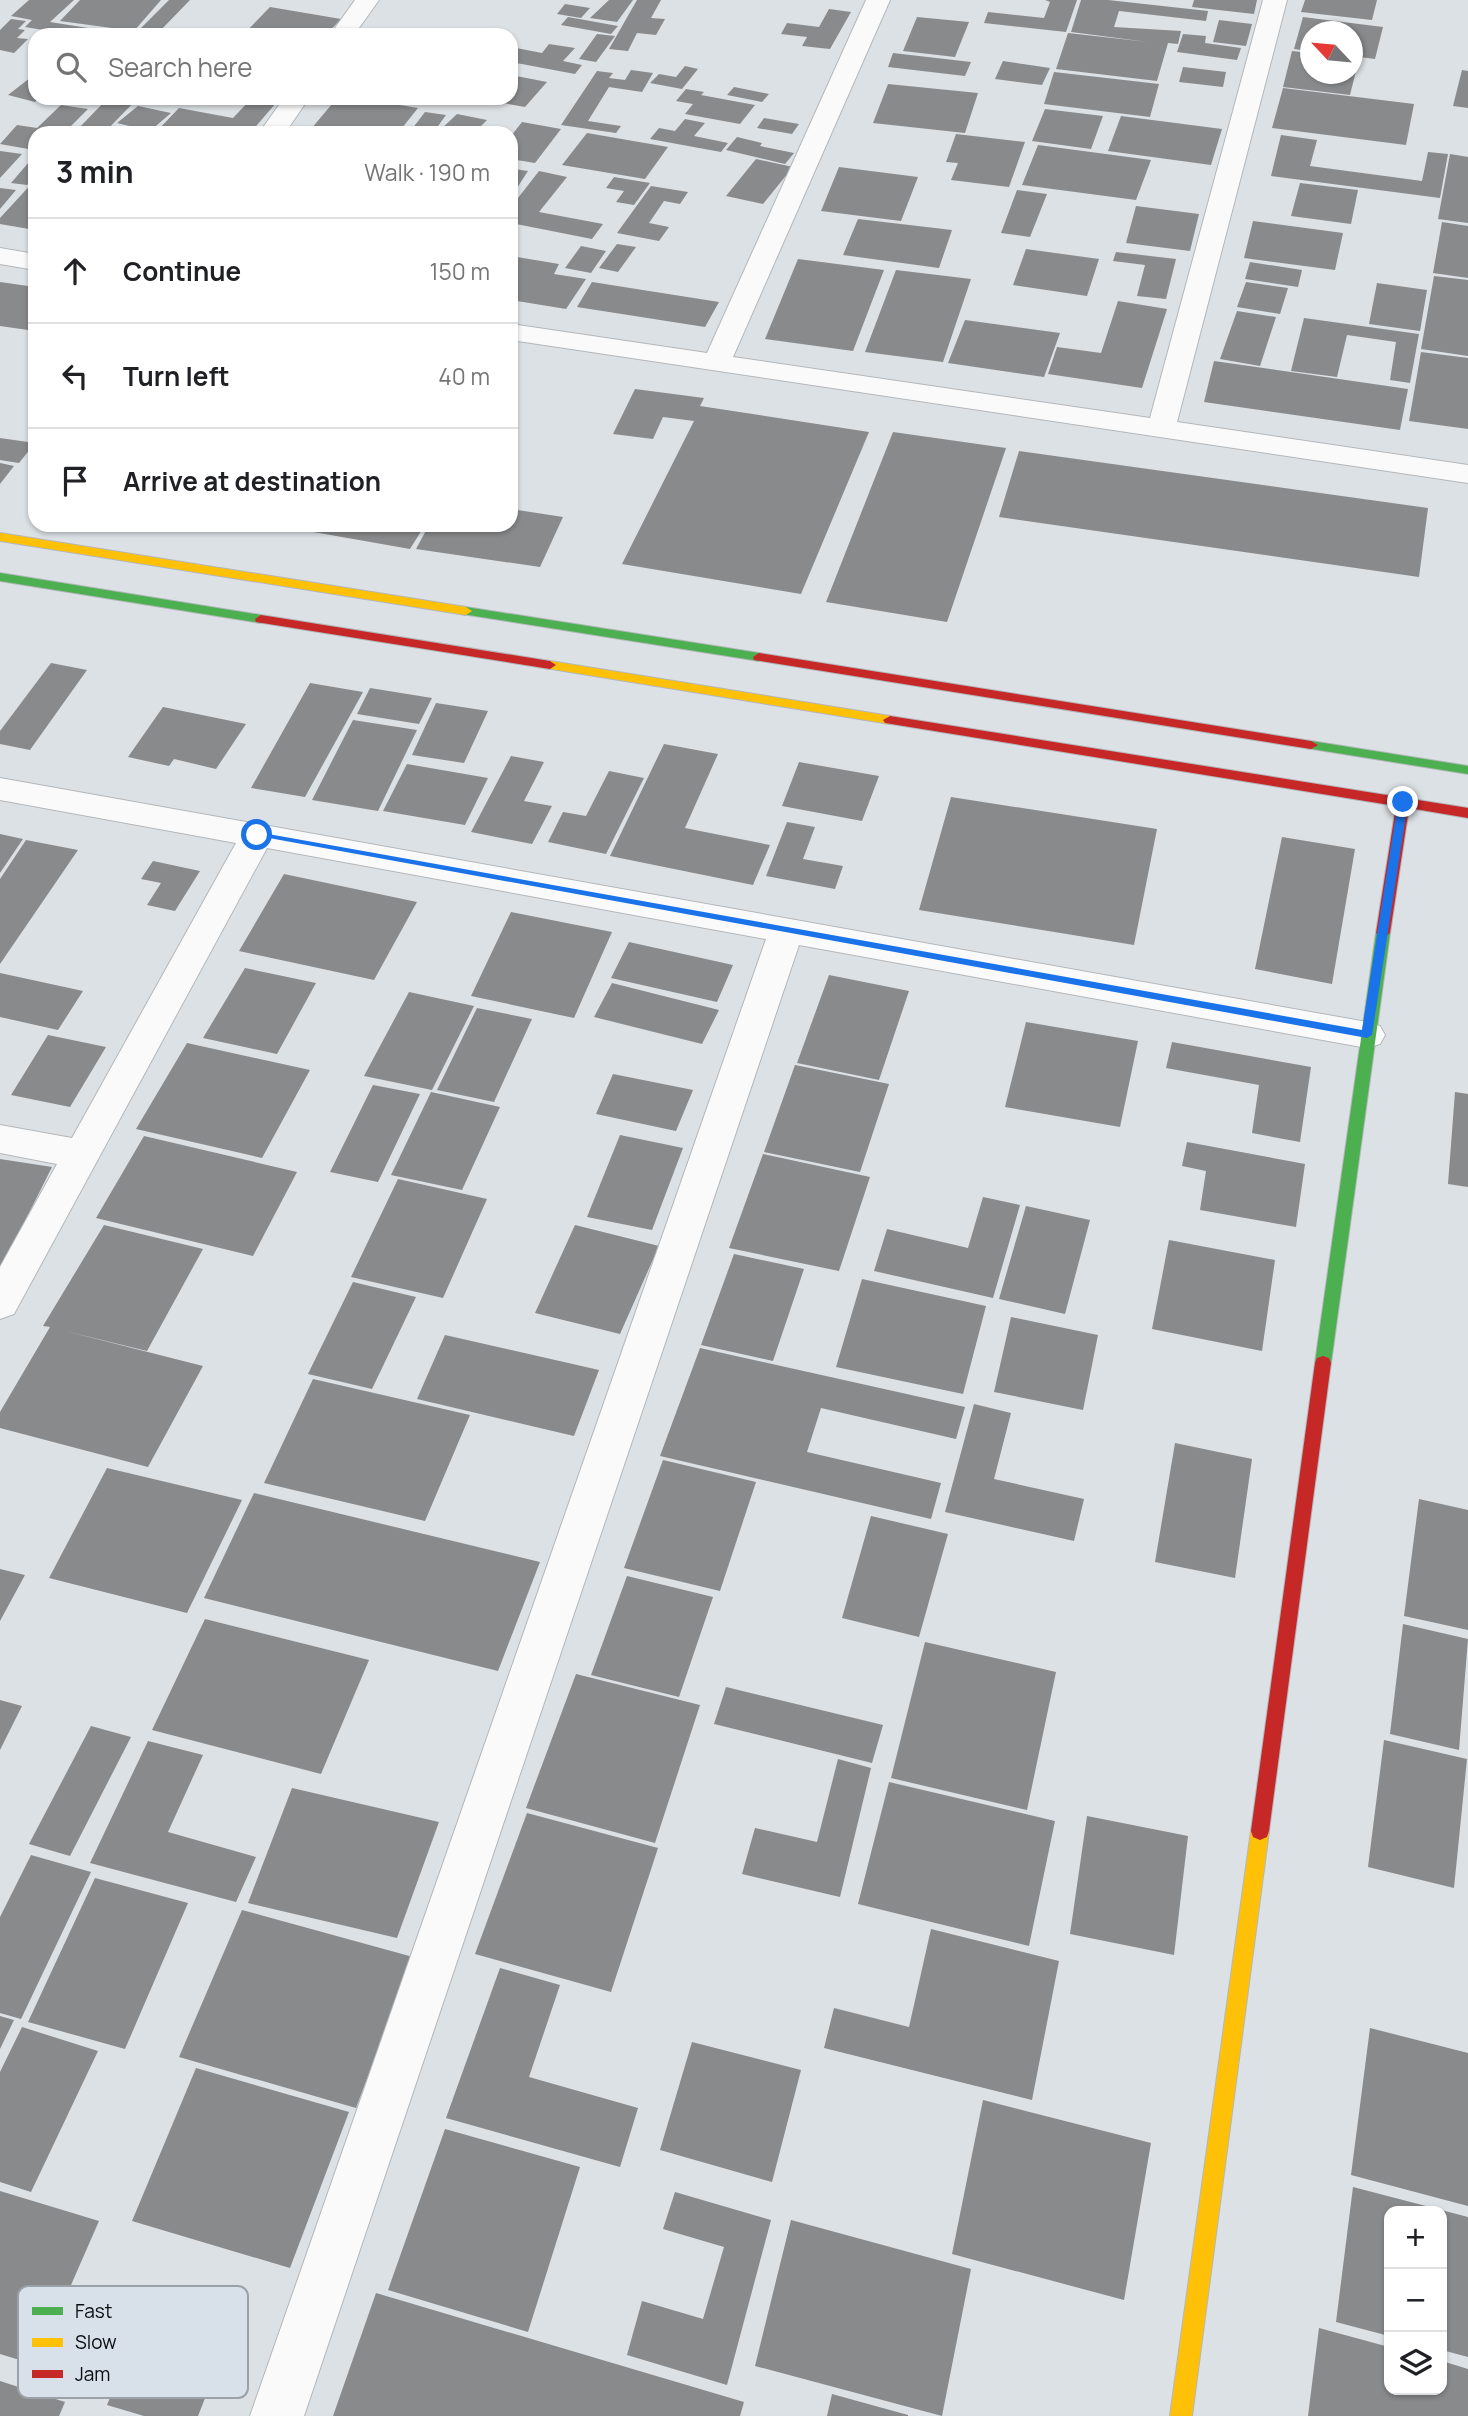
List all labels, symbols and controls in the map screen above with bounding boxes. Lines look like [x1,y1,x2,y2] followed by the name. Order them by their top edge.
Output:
[1300,21,1363,84] north arrow
[28,28,518,105] search box
[52,48,90,86] icon: search
[108,49,253,85] text: Search here
[56,151,134,192] text: 3 min
[364,156,490,188] text: Walk · 190 m
[56,252,94,290] icon: ahead
[123,253,241,289] text: Continue
[430,255,490,287] text: 150 m
[56,357,94,395] icon: left
[123,358,230,394] text: Turn left
[438,360,490,392] text: 40 m
[56,462,94,500] icon: arrive
[123,463,381,499] text: Arrive at destination
[1387,786,1418,817] route end
[241,819,272,850] route start
[1384,2206,1447,2395] map controls
[1384,2206,1447,2269] button: +
[1384,2269,1447,2332] button: −
[18,2286,248,2398] legend
[75,2298,112,2324] text: Fast
[75,2329,117,2355] text: Slow
[1384,2332,1447,2395] button: layers
[75,2361,110,2387] text: Jam

